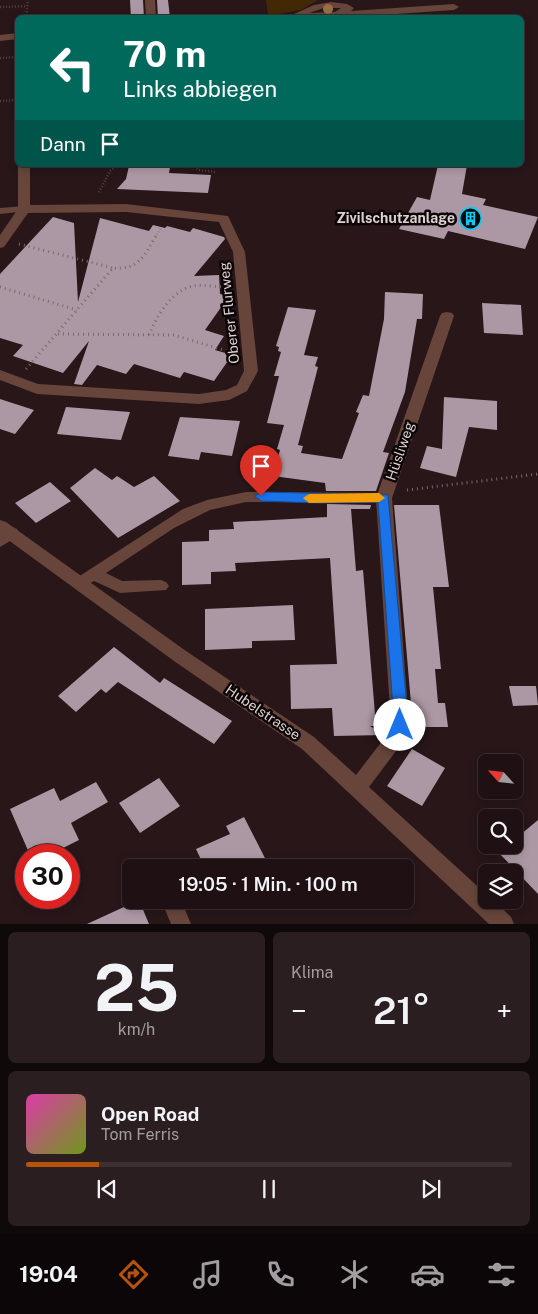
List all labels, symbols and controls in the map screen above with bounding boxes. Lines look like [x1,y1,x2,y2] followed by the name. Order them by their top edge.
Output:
[123,34,206,75] text: 70 m
[40,35,105,100] icon: left
[123,76,277,102] text: Links abbiegen
[96,130,124,158] icon: arrive
[40,133,86,155] text: Dann
[459,206,483,230] building icon: Zivilschutzanlage
[337,210,455,226] place label: Zivilschutzanlage
[216,261,242,365] street label: Oberer Flurweg
[383,419,418,482] street label: Hüsliweg
[240,445,282,496] pin
[247,452,275,480] icon: arrive
[223,681,303,743] street label: Hubelstrasse
[373,698,425,750] position arrow
[478,754,522,799] north arrow
[478,754,523,909] map controls
[478,809,523,854] button: search
[15,844,80,909] speed limit sign: 30
[478,864,523,909] button: layers
[178,873,358,895] text: 19:05 · 1 Min. · 100 m
[94,949,179,1026] text: 25
[291,963,333,982] text: Klima
[373,988,430,1033] text: 21°
[291,994,307,1027] text: −
[496,994,512,1027] text: +
[118,1020,155,1039] text: km/h
[101,1103,199,1125] text: Open Road
[101,1125,179,1144] text: Tom Ferris
[93,1175,121,1203] icon: previous
[255,1175,283,1203] icon: pause
[417,1175,445,1203] icon: next
[116,1257,151,1292] icon: directions
[190,1257,225,1292] icon: music
[263,1257,298,1292] icon: phone
[337,1257,372,1292] icon: climate
[410,1257,445,1292] icon: car
[484,1257,519,1292] icon: filters
[19,1261,78,1287] text: 19:04

